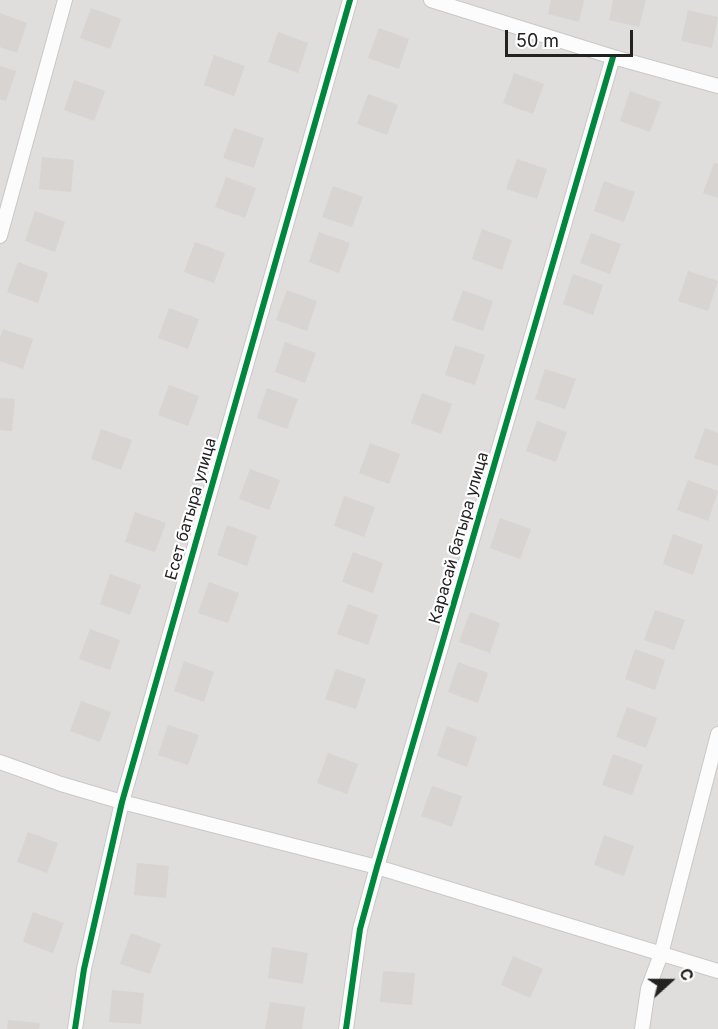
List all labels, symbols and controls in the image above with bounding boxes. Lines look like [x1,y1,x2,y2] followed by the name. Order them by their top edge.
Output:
[508,18,636,56] scale bar
[516,30,559,51] text: 50 m
[162,436,220,582] street label: Есет батыра улица
[425,450,493,626] street label: Карасай батыра улица
[640,951,700,1011] north arrow
[675,965,698,984] text: С

